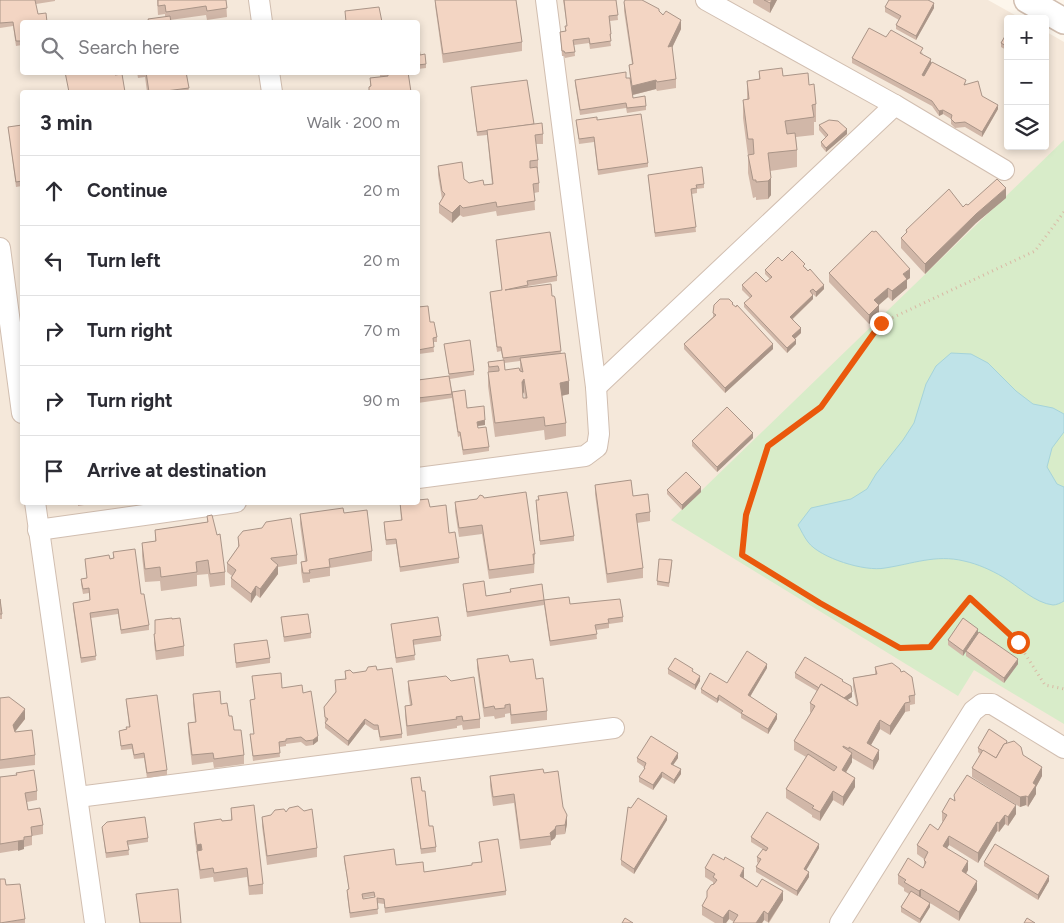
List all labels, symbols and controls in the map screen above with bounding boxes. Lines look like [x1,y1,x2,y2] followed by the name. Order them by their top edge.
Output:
[1004,15,1049,150] map controls
[1004,15,1049,60] button: +
[20,20,420,75] search box
[38,34,66,62] icon: search
[78,36,180,59] text: Search here
[1004,60,1049,105] button: −
[1004,105,1049,150] button: layers
[40,110,92,135] text: 3 min
[307,113,400,132] text: Walk · 200 m
[40,177,68,205] icon: ahead
[87,179,167,202] text: Continue
[363,181,400,200] text: 20 m
[40,247,68,275] icon: left
[87,249,161,272] text: Turn left
[363,251,400,270] text: 20 m
[870,312,893,335] route end
[40,317,68,345] icon: right
[87,319,173,342] text: Turn right
[364,321,400,340] text: 70 m
[40,387,68,415] icon: right
[87,389,173,412] text: Turn right
[363,391,400,410] text: 90 m
[40,457,68,485] icon: arrive
[87,459,266,482] text: Arrive at destination
[1007,631,1030,654] route start

